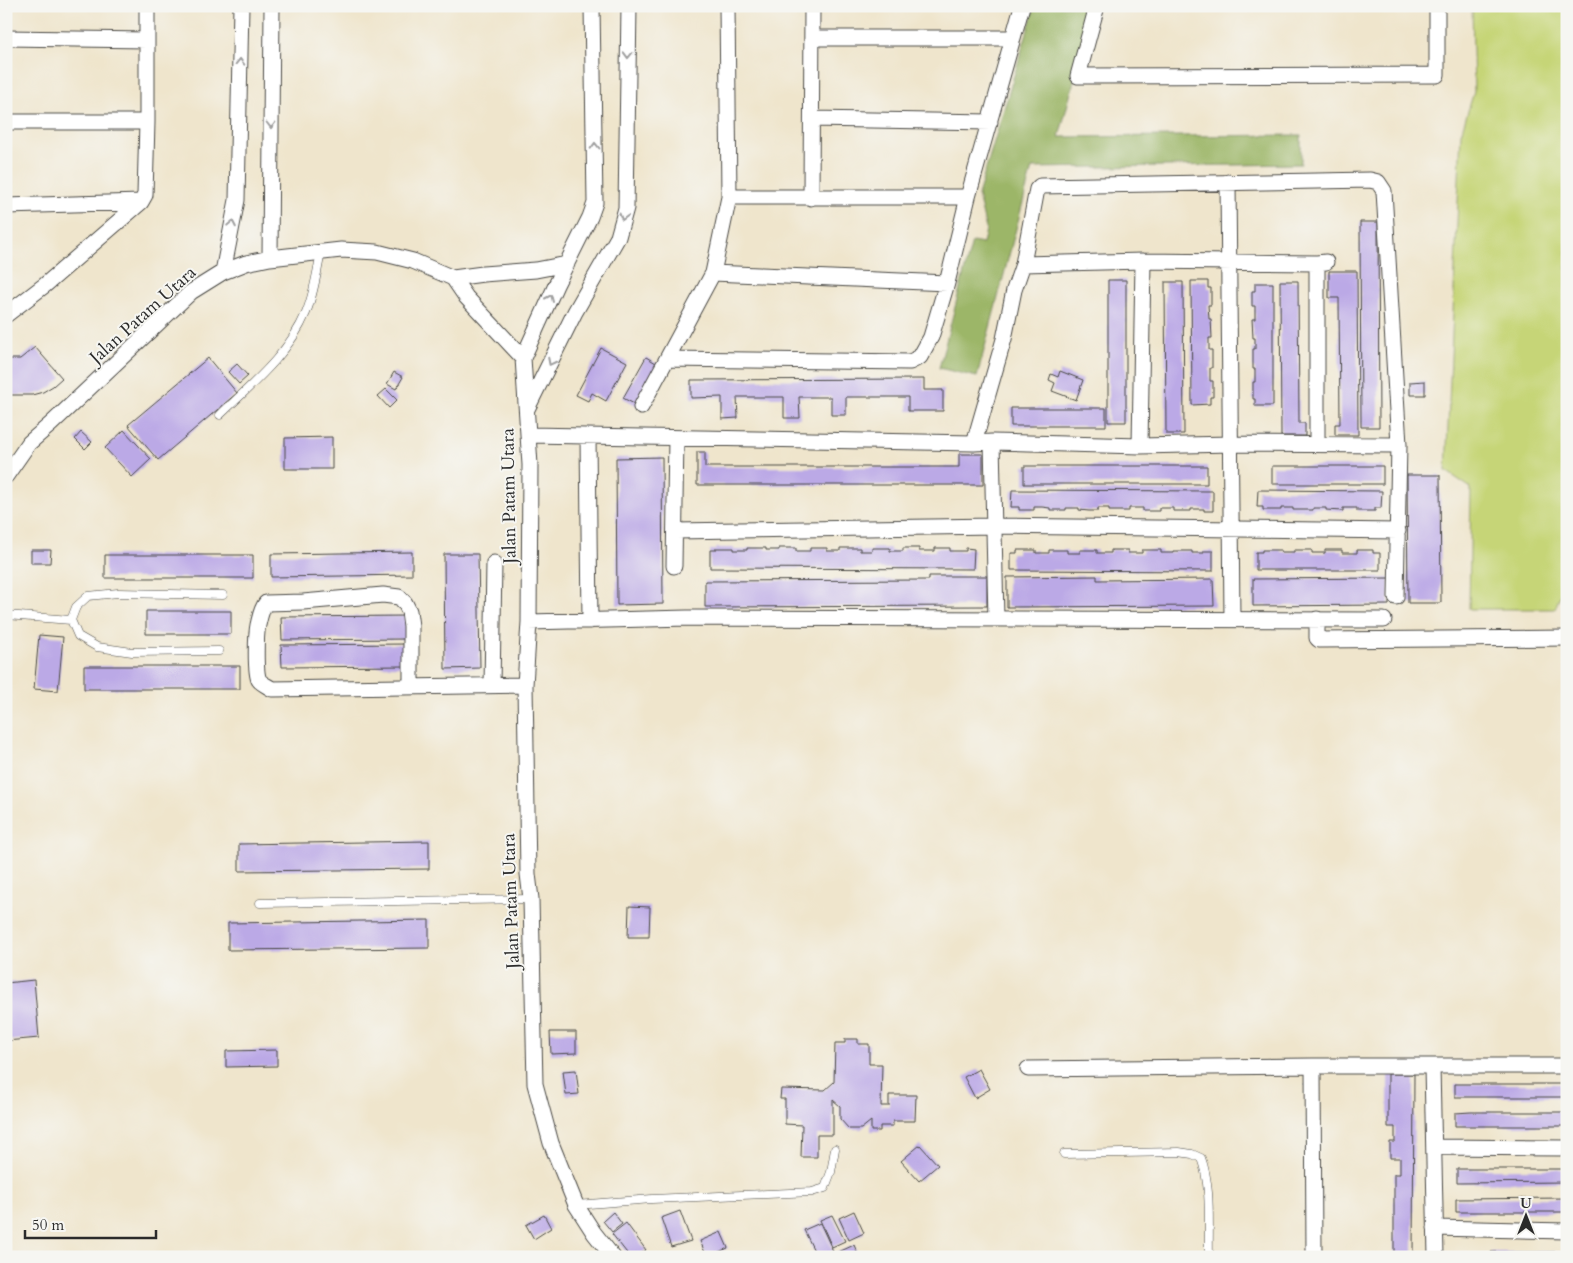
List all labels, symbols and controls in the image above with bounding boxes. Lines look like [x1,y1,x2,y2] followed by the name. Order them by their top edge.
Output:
[623,52,633,59] one-way arrow
[234,57,245,65] one-way arrow
[266,122,276,129] one-way arrow
[590,141,600,149] one-way arrow
[618,213,629,222] one-way arrow
[226,219,237,228] one-way arrow
[82,260,202,372] street label: Jalan Patam Utara
[544,294,555,303] one-way arrow
[546,357,557,366] one-way arrow
[495,428,523,567] street label: Jalan Patam Utara
[496,833,526,972] street label: Jalan Patam Utara
[1500,1190,1550,1240] north arrow
[1520,1194,1532,1213] text: U
[25,1208,156,1240] scale bar
[32,1215,64,1235] text: 50 m

